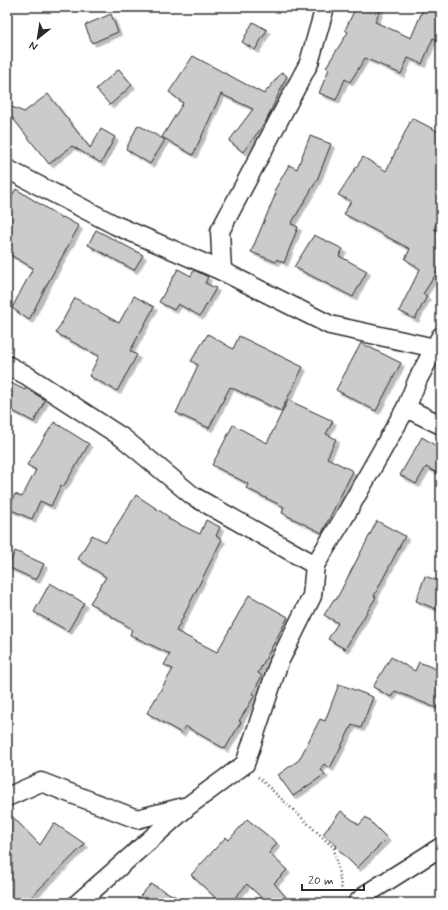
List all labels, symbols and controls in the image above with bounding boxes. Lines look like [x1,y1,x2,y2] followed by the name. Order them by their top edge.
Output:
[18,18,58,58] north arrow
[27,38,40,54] text: N
[302,866,364,892] scale bar
[308,873,334,889] text: 20 m

